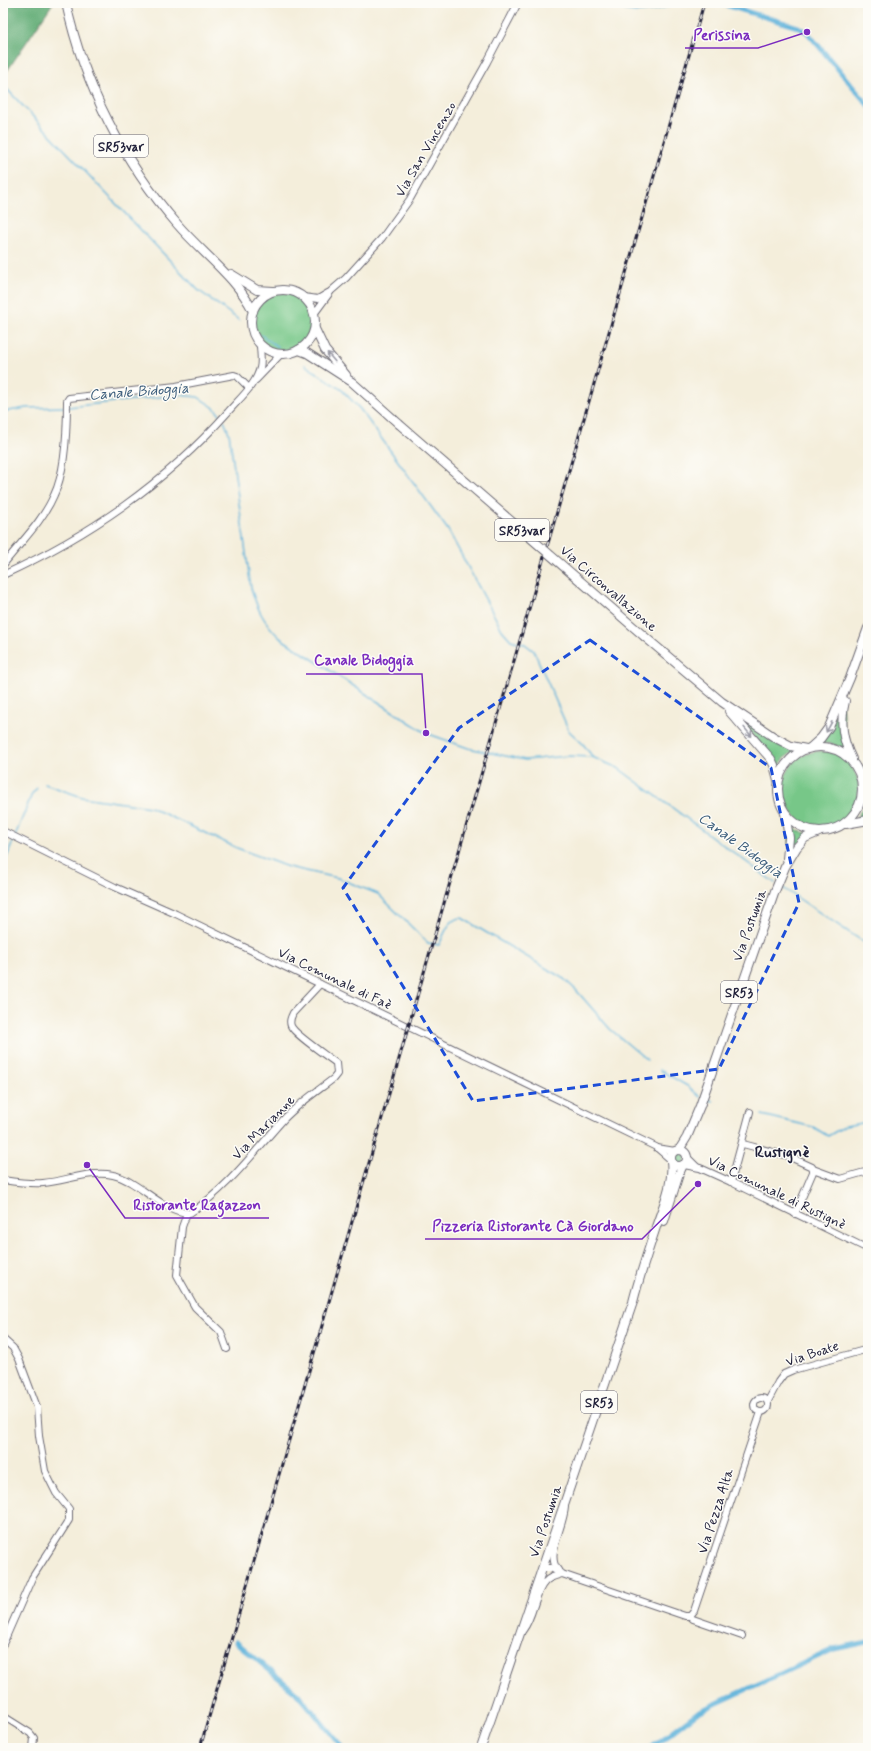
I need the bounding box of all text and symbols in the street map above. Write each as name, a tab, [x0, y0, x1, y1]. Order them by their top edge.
callout: Perissina	[685, 21, 758, 48]
text: Perissina	[693, 26, 751, 46]
street label: Via San Vincenzo	[391, 98, 461, 201]
road number: SR53var	[94, 135, 148, 157]
one-way arrow	[326, 352, 335, 363]
water label: Canale Bidoggia	[88, 379, 190, 406]
road number: SR53var	[495, 519, 549, 541]
street label: Via Circonvallazione	[556, 542, 661, 636]
callout: Canale Bidoggia	[306, 647, 422, 674]
text: Canale Bidoggia	[314, 651, 414, 673]
one-way arrow	[824, 721, 832, 733]
one-way arrow	[743, 727, 752, 737]
water label: Canale Bidoggia	[693, 808, 787, 884]
street label: Via Postumia	[729, 886, 772, 964]
street label: Via Comunale di Faè	[275, 944, 394, 1014]
road number: SR53	[721, 981, 757, 1003]
street label: Via Marianne	[228, 1091, 299, 1164]
district label: Rustignè	[755, 1142, 810, 1164]
street label: Via Comunale di Rustignè	[705, 1152, 848, 1234]
callout: Ristorante Ragazzon	[125, 1191, 269, 1218]
text: Ristorante Ragazzon	[133, 1196, 261, 1218]
callout: Pizzeria Ristorante Cà Giordano	[425, 1212, 642, 1239]
text: Pizzeria Ristorante Cà Giordano	[432, 1217, 634, 1237]
street label: Via Boate	[783, 1337, 841, 1371]
road number: SR53	[581, 1391, 617, 1413]
street label: Via Pezza Alta	[694, 1466, 738, 1556]
street label: Via Postumia	[525, 1482, 567, 1560]

